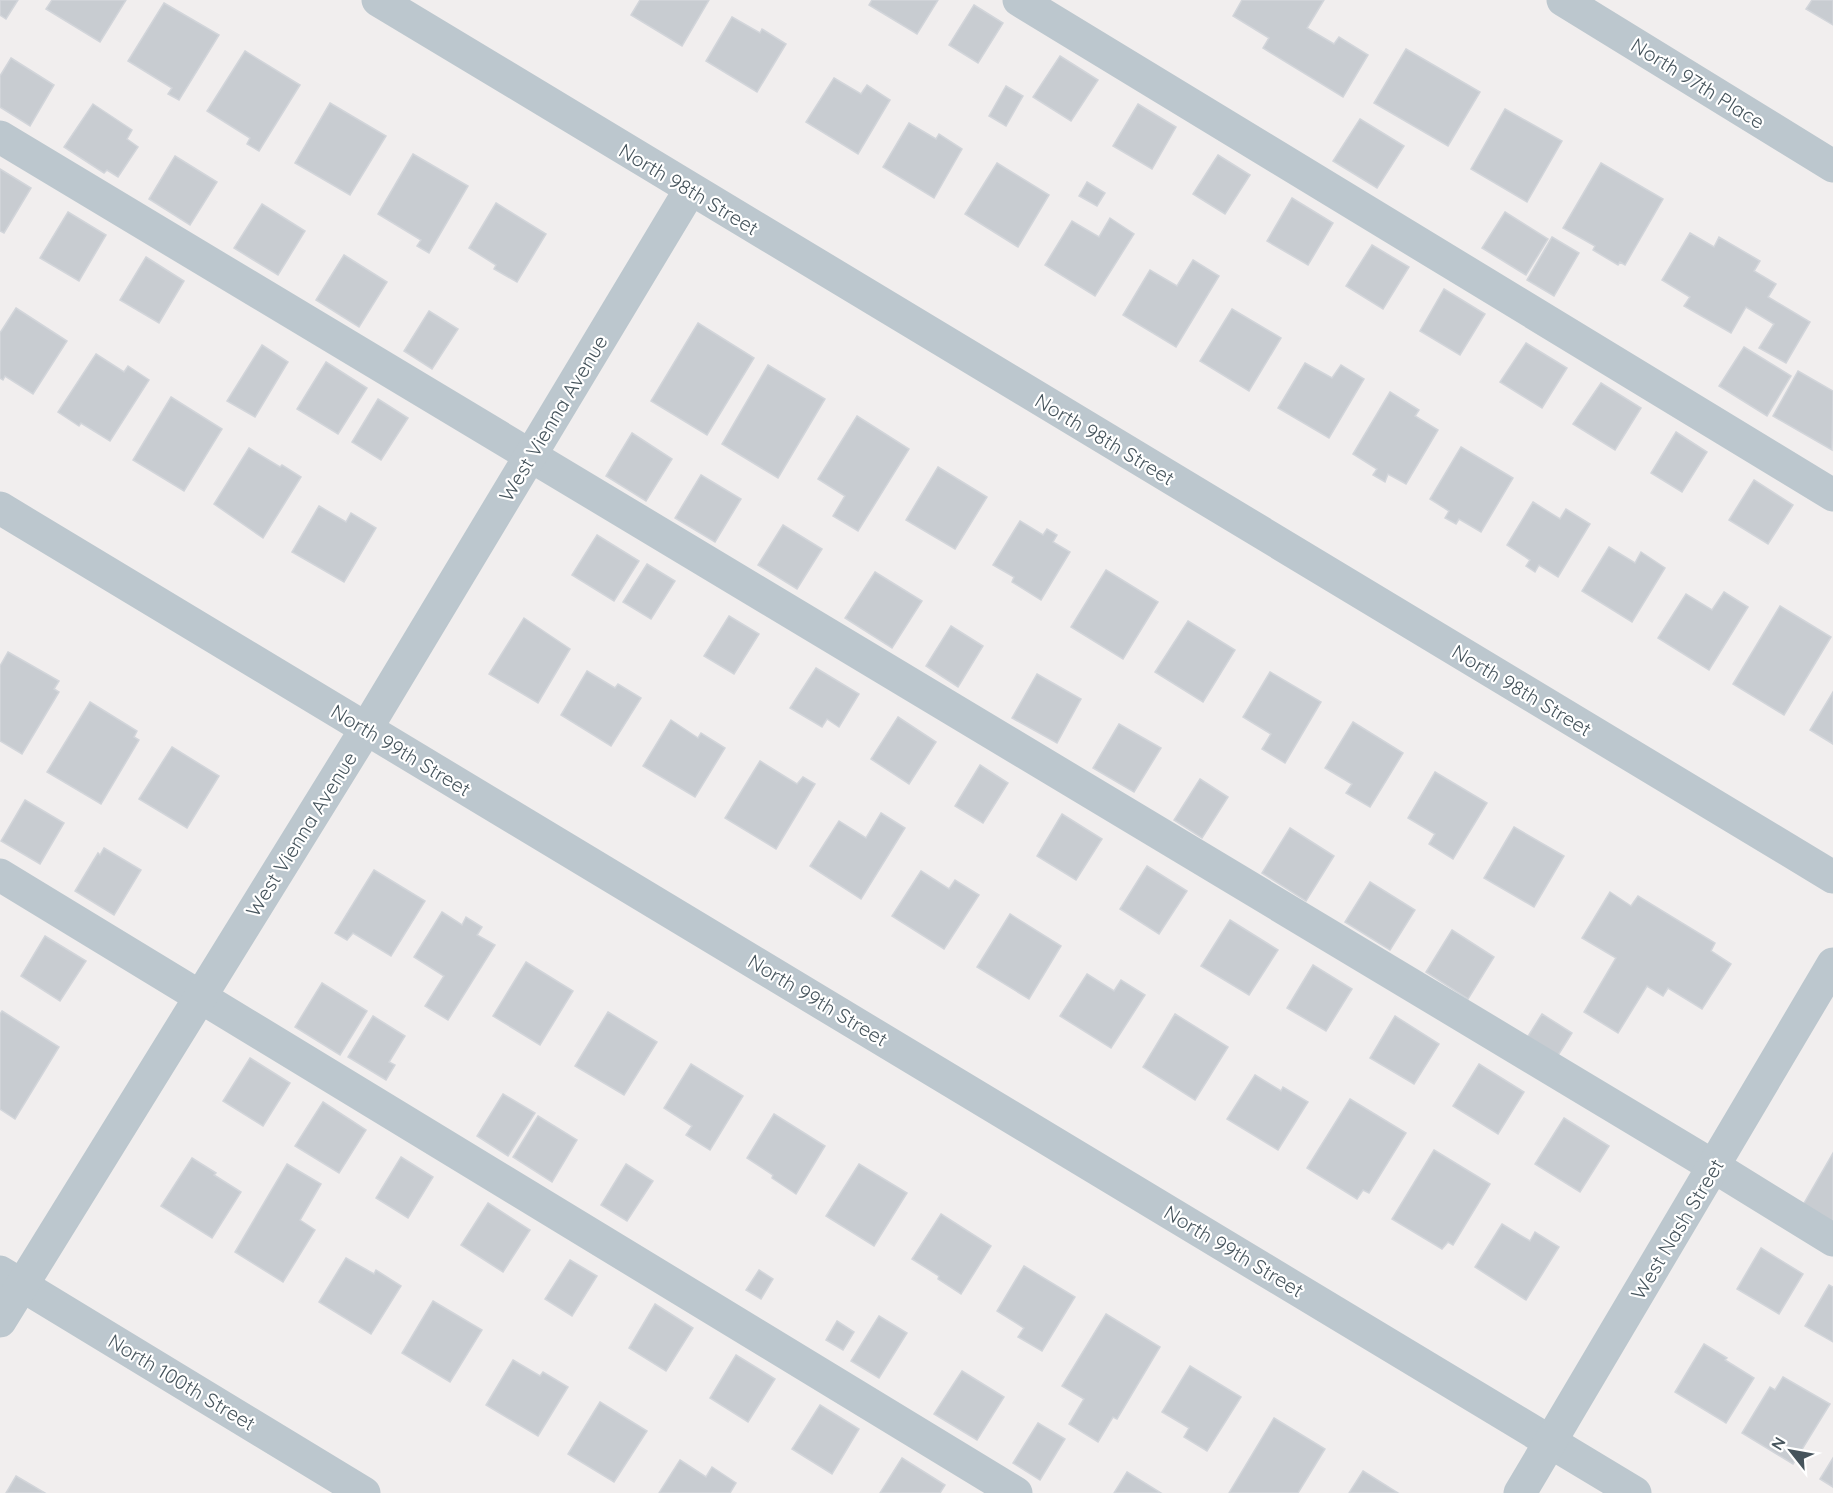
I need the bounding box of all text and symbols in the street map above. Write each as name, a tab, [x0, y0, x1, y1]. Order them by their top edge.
street label: North 97th Place	[1627, 32, 1769, 134]
street label: North 98th Street	[615, 138, 763, 241]
street label: West Vienna Avenue	[493, 330, 613, 506]
street label: North 98th Street	[1031, 388, 1179, 491]
street label: North 98th Street	[1448, 639, 1596, 742]
street label: North 99th Street	[327, 698, 476, 802]
street label: West Vienna Avenue	[240, 747, 362, 921]
street label: North 99th Street	[744, 948, 893, 1052]
street label: West Nash Street	[1625, 1154, 1729, 1304]
street label: North 99th Street	[1160, 1199, 1309, 1303]
street label: North 100th Street	[104, 1328, 260, 1436]
north arrow	[1761, 1421, 1821, 1481]
text: N	[1767, 1433, 1790, 1453]

